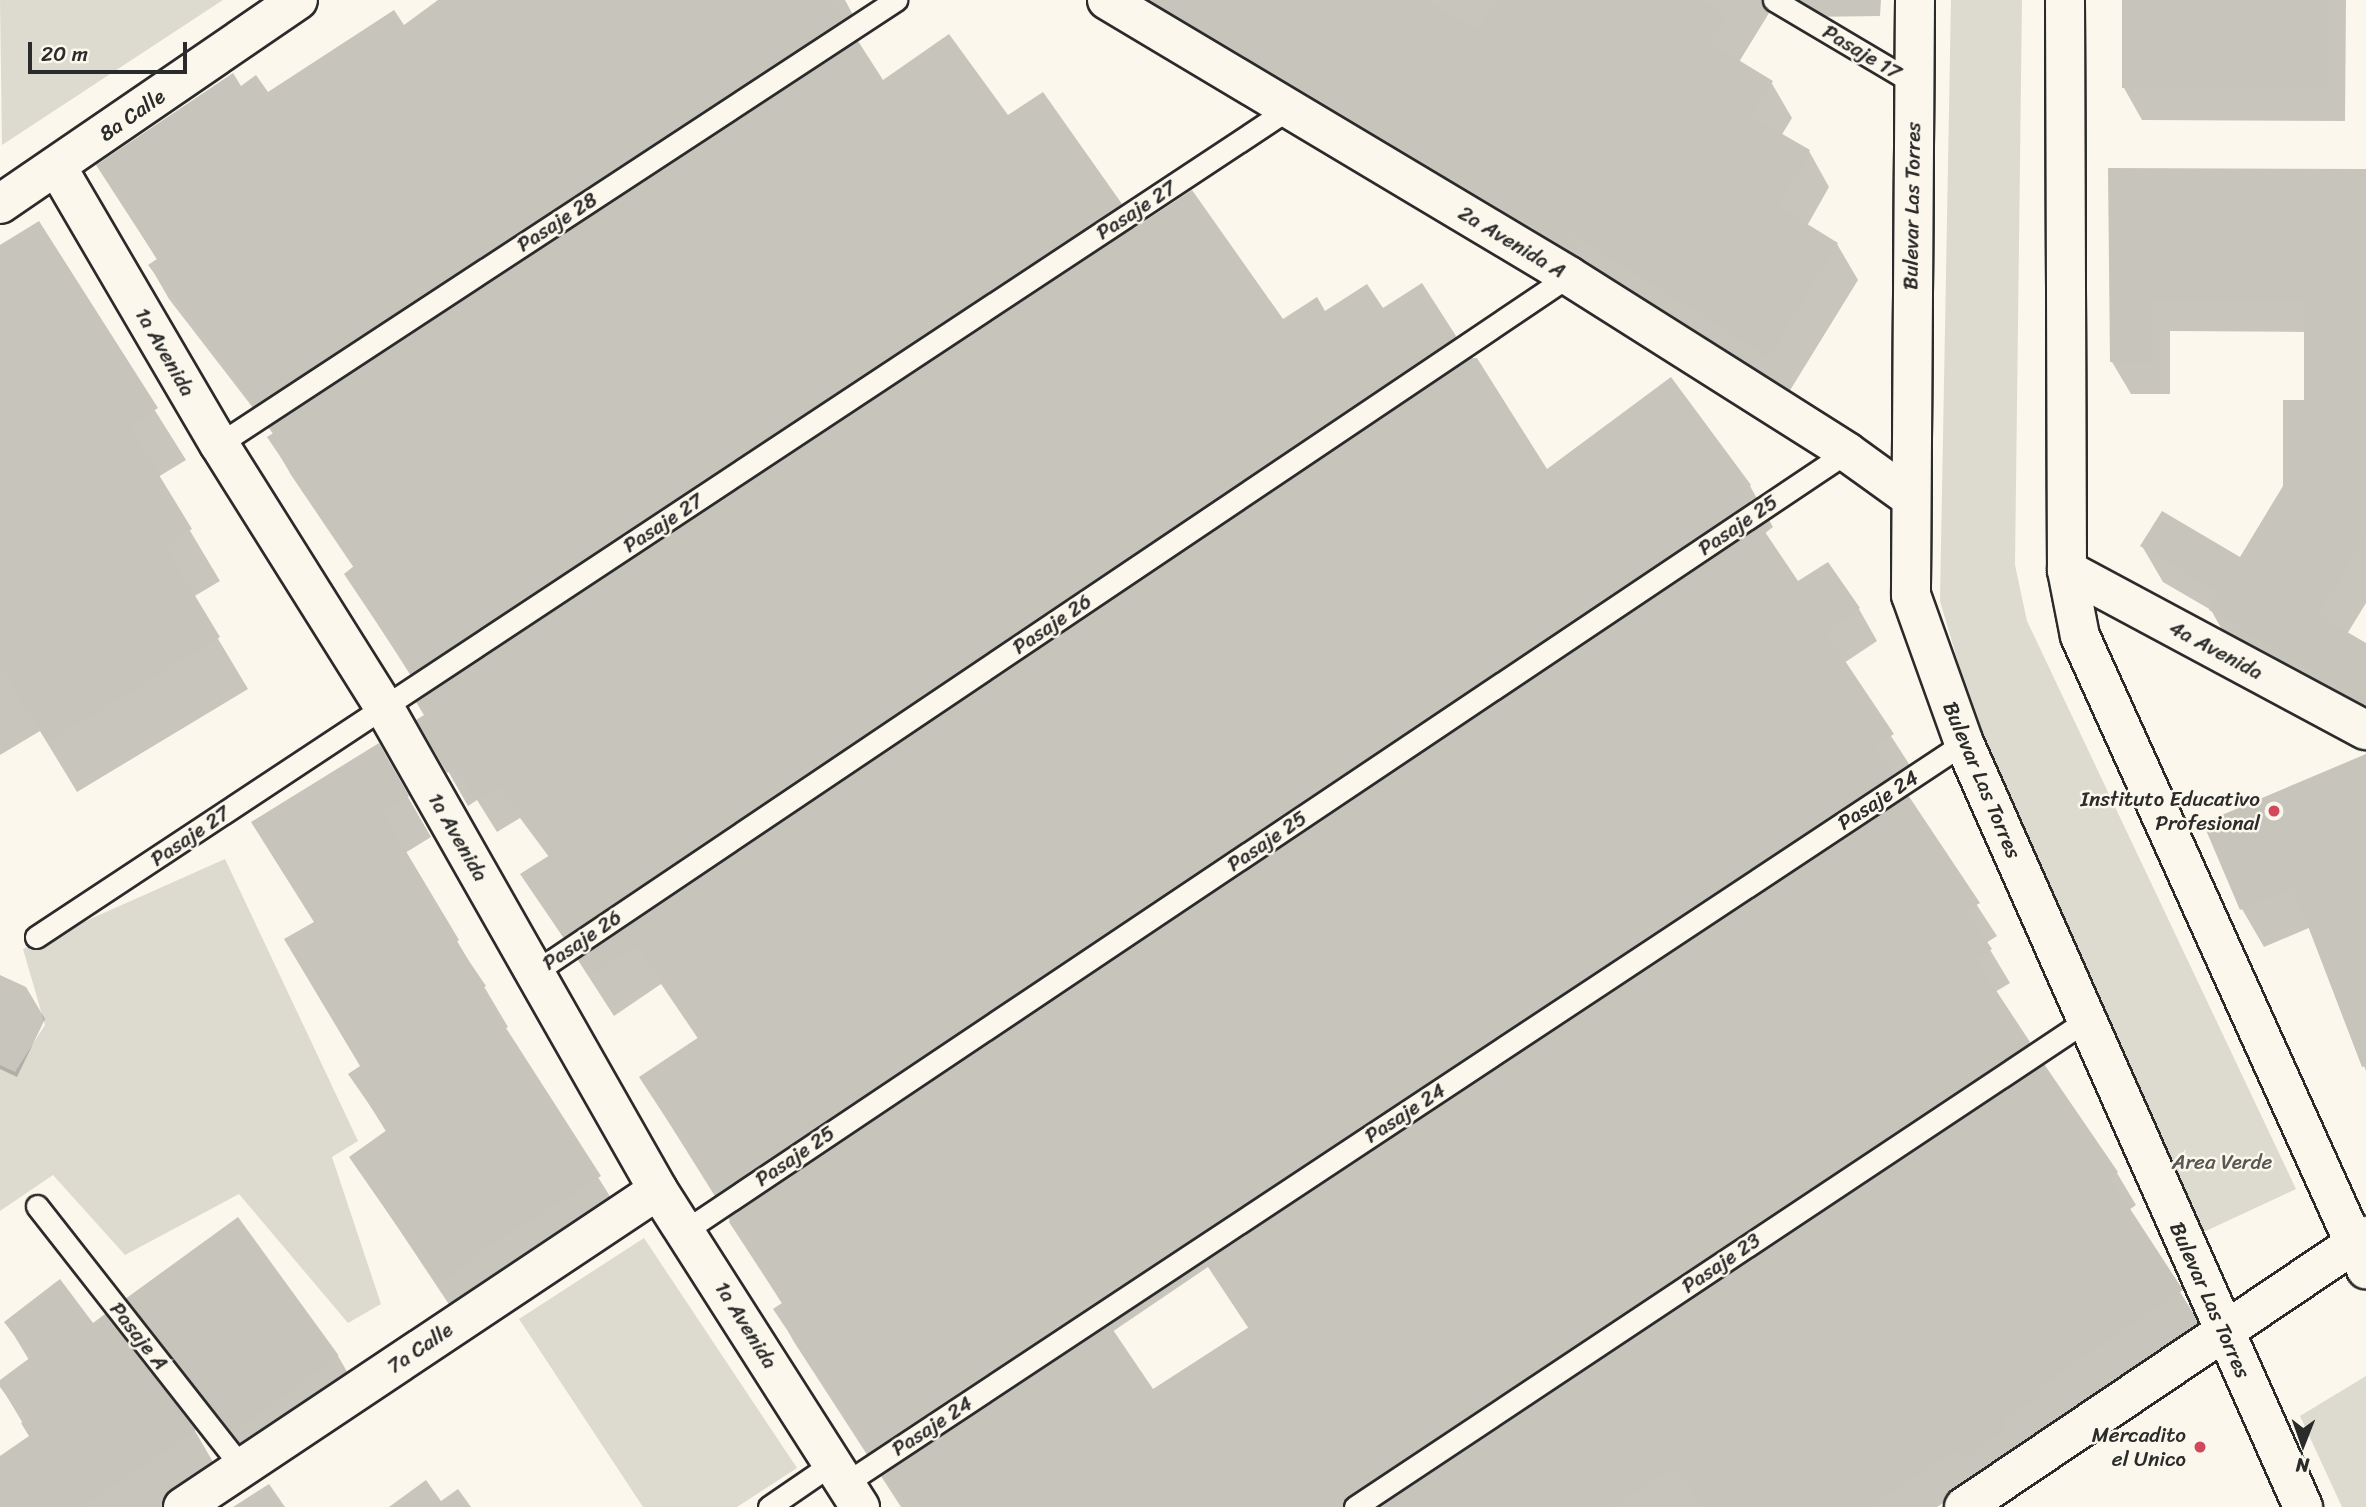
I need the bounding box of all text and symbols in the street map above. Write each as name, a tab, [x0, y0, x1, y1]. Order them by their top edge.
street label: Pasaje 17	[1818, 19, 1906, 85]
scale bar	[32, 28, 191, 72]
text: 20 m	[41, 35, 88, 73]
street label: 8a Calle	[94, 83, 170, 147]
street label: Bulevar Las Torres	[1898, 122, 1926, 290]
street label: Pasaje 27	[1091, 175, 1181, 245]
street label: Pasaje 28	[512, 187, 602, 257]
street label: 2a Avenida A	[1454, 200, 1570, 284]
street label: 1a Avenida	[130, 303, 200, 401]
street label: Pasaje 27	[618, 488, 708, 558]
street label: Pasaje 25	[1693, 489, 1783, 561]
street label: Pasaje 26	[1008, 588, 1096, 660]
street label: 4a Avenida	[2165, 615, 2267, 685]
street label: Bulevar Las Torres	[1938, 698, 2026, 862]
street label: Pasaje 24	[1833, 765, 1923, 835]
place label: Instituto Educativo Profesional	[2081, 786, 2260, 836]
street label: 1a Avenida	[423, 788, 493, 886]
street label: Pasaje 27	[146, 800, 234, 872]
marker: Instituto Educativo Profesional	[2266, 803, 2282, 819]
street label: Pasaje 25	[1222, 805, 1312, 877]
street label: Pasaje 26	[538, 904, 626, 976]
street label: Pasaje 24	[1360, 1078, 1450, 1148]
street label: Pasaje 25	[750, 1120, 840, 1192]
park label: Area Verde	[2171, 1149, 2273, 1175]
street label: Bulevar Las Torres	[2164, 1218, 2256, 1382]
street label: Pasaje 23	[1677, 1228, 1765, 1298]
street label: 1a Avenida	[709, 1277, 783, 1373]
street label: Pasaje A	[105, 1297, 173, 1375]
street label: 7a Calle	[382, 1317, 458, 1379]
street label: Pasaje 24	[887, 1391, 977, 1461]
north arrow	[2268, 1409, 2338, 1479]
place label: Mercadito el Unico	[2092, 1422, 2186, 1472]
marker: Mercadito el Unico	[2192, 1439, 2208, 1455]
text: N	[2296, 1449, 2310, 1482]

